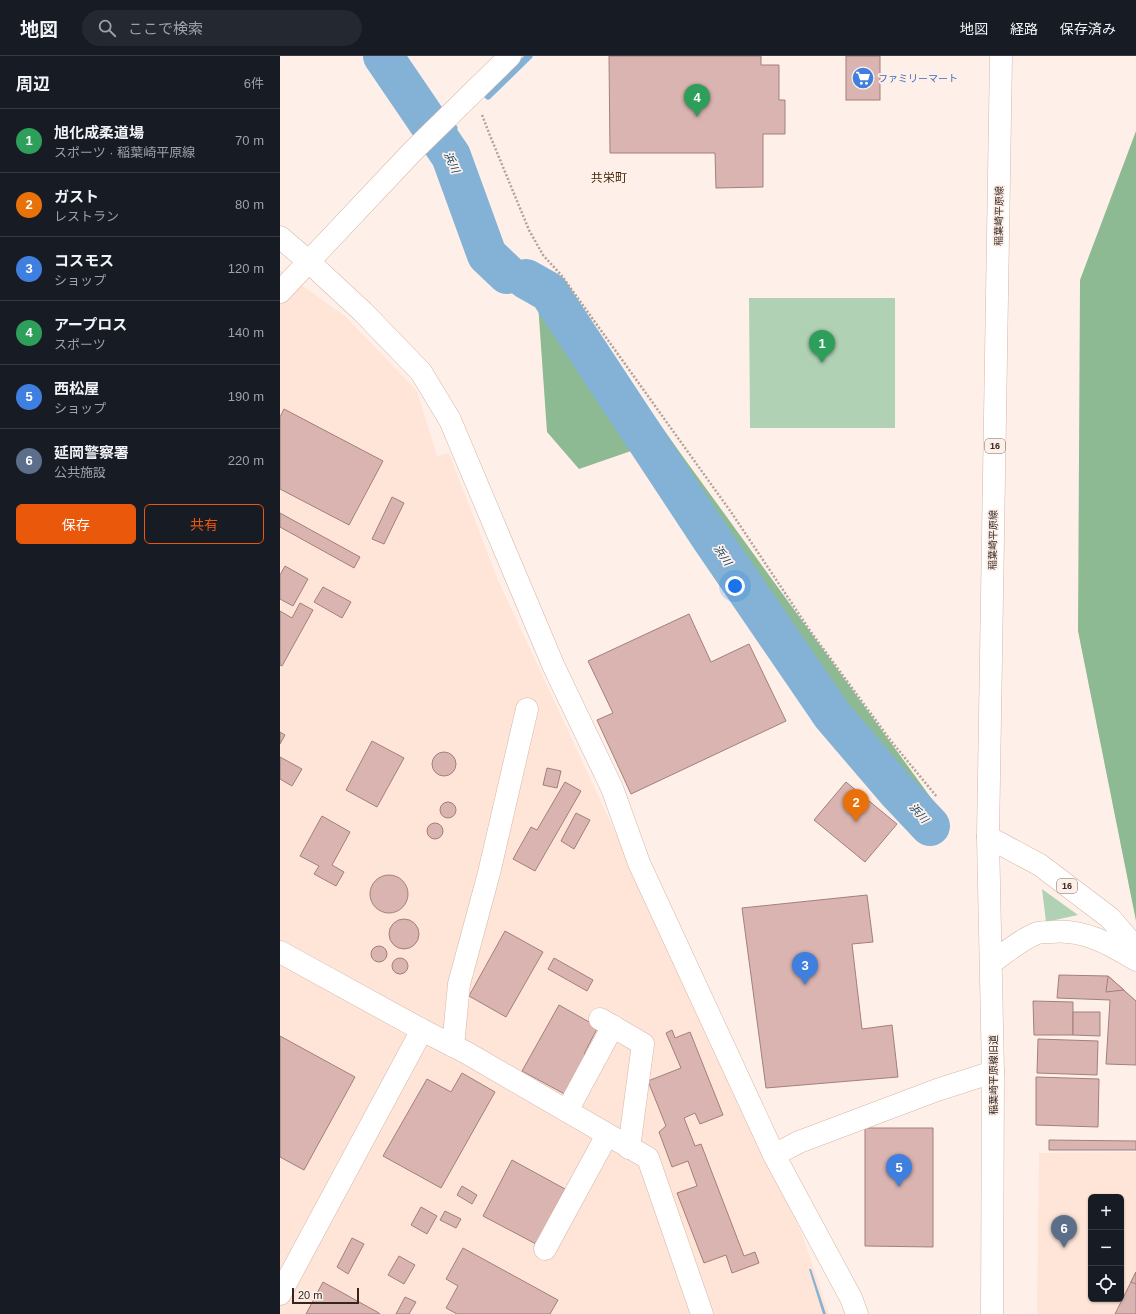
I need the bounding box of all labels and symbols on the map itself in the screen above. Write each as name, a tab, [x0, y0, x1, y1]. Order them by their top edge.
supermarket icon: ファミリーマート	[850, 65, 876, 91]
place label: ファミリーマート	[878, 73, 958, 84]
pin: 4	[684, 84, 710, 117]
water label: 浜川	[442, 149, 463, 175]
district label: 共栄町	[591, 171, 627, 185]
street label: 稲葉崎平原線	[993, 186, 1005, 246]
pin: 1	[809, 330, 835, 363]
road number: 16	[985, 439, 1005, 453]
street label: 稲葉崎平原線	[987, 510, 999, 570]
water label: 浜川	[712, 543, 735, 568]
your location	[725, 576, 745, 596]
pin: 2	[843, 789, 869, 822]
water label: 浜川	[907, 801, 931, 826]
road number: 16	[1057, 879, 1077, 893]
pin: 3	[792, 952, 818, 985]
street label: 稲葉崎平原線旧道	[988, 1035, 999, 1115]
pin: 5	[886, 1154, 912, 1187]
pin: 6	[1051, 1215, 1077, 1248]
scale bar	[292, 1286, 359, 1305]

